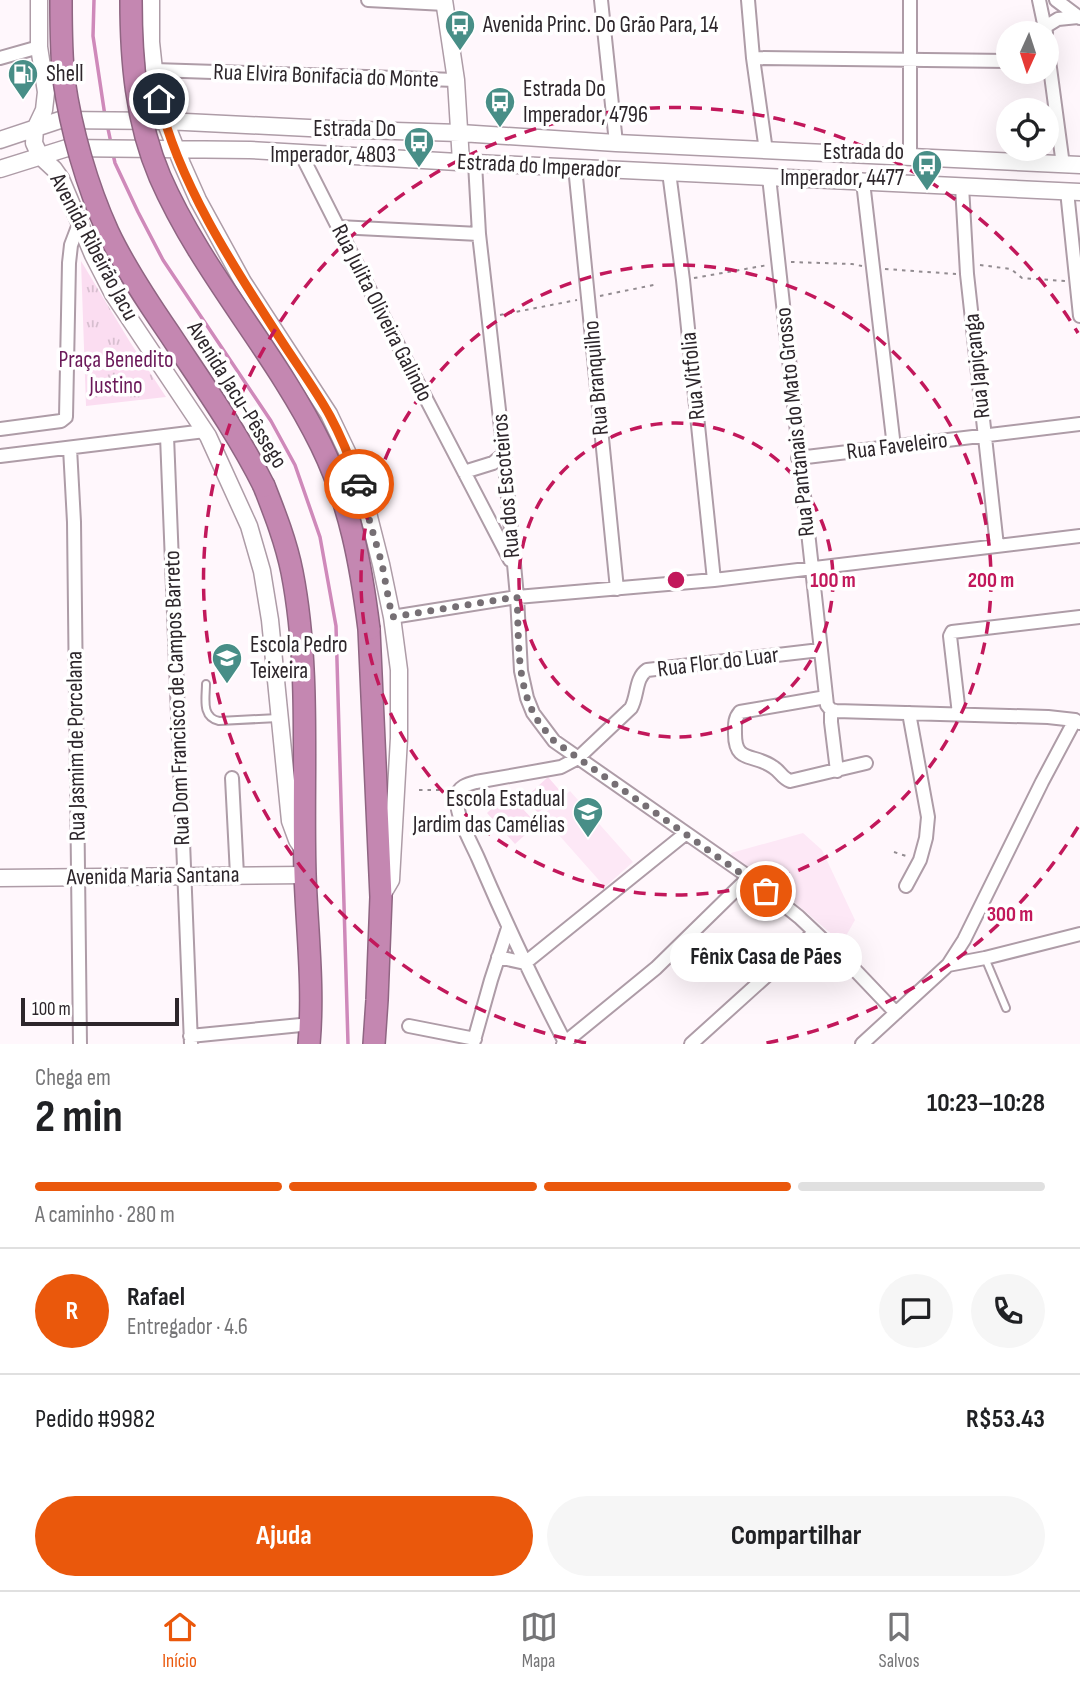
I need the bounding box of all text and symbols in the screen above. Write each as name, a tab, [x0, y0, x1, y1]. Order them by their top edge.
bus stop icon: Avenida Princ. Do Grão Para, 14	[443, 8, 477, 52]
place label: Avenida Princ. Do Grão Para, 14	[482, 11, 719, 39]
north arrow	[996, 21, 1059, 84]
map controls	[996, 21, 1059, 161]
fuel station icon: Shell	[6, 57, 40, 101]
street label: Rua Elvira Bonifacia do Monte	[213, 58, 439, 94]
place label: Shell	[46, 60, 84, 88]
pin	[129, 69, 189, 129]
place label: Estrada Do Imperador, 4796	[523, 75, 648, 129]
icon: home	[140, 80, 178, 118]
bus stop icon: Estrada Do Imperador, 4796	[483, 85, 517, 129]
button: locate	[996, 98, 1059, 161]
place label: Estrada Do Imperador, 4803	[270, 115, 396, 169]
bus stop icon: Estrada Do Imperador, 4803	[402, 125, 436, 169]
place label: Estrada do Imperador, 4477	[780, 138, 904, 192]
street label: Estrada do Imperador	[457, 148, 622, 184]
bus stop icon: Estrada do Imperador, 4477	[910, 148, 944, 192]
street label: Avenida Ribeirão Jacu	[43, 168, 144, 325]
street label: Rua Julita Oliveira Galindo	[325, 220, 439, 406]
street label: Rua Pantanais do Mato Grosso	[769, 306, 821, 538]
street label: Rua Japiçanga	[958, 312, 996, 420]
street label: Avenida Jacu-Pêssego	[180, 316, 293, 474]
street label: Rua Branquilho	[577, 319, 615, 437]
street label: Rua Vitfolia	[674, 331, 712, 421]
park label: Praça Benedito Justino	[58, 346, 174, 400]
street label: Rua dos Escoteiros	[486, 413, 526, 559]
street label: Rua Faveleiro	[845, 426, 949, 466]
courier	[324, 449, 394, 519]
icon: car	[340, 465, 378, 503]
street label: Rua Dom Francisco de Campos Barreto	[158, 550, 196, 846]
centre of rings	[664, 568, 688, 592]
text: 100 m	[810, 568, 856, 593]
text: 200 m	[968, 568, 1014, 593]
place label: Escola Pedro Teixeira	[250, 631, 348, 685]
school or university icon: Escola Pedro Teixeira	[210, 641, 244, 685]
street label: Rua Flor do Luar	[656, 641, 781, 683]
street label: Rua Jasmim de Porcelana	[60, 651, 92, 841]
place label: Escola Estadual Jardim das Camélias	[412, 785, 565, 839]
school or university icon: Escola Estadual Jardim das Camélias	[571, 795, 605, 839]
street label: Avenida Maria Santana	[65, 860, 240, 892]
pin	[736, 861, 796, 921]
icon: bag	[747, 872, 785, 910]
text: 300 m	[987, 902, 1033, 927]
callout: Fênix Casa de Pães	[670, 933, 862, 982]
text: Fênix Casa de Pães	[690, 943, 842, 971]
scale bar	[21, 995, 178, 1027]
text: 100 m	[32, 998, 71, 1021]
text: Chega em	[35, 1064, 111, 1092]
text: 10:23–10:28	[927, 1088, 1045, 1119]
text: 2 min	[35, 1090, 123, 1145]
text: A caminho · 280 m	[35, 1201, 175, 1229]
button: chat	[879, 1274, 953, 1348]
button: phone	[971, 1274, 1045, 1348]
text: Rafael	[127, 1282, 185, 1313]
text: R	[66, 1296, 78, 1327]
text: Entregador · 4.6	[127, 1313, 248, 1341]
text: Pedido #9982	[35, 1404, 155, 1435]
text: R$53.43	[966, 1404, 1045, 1435]
button: Ajuda	[35, 1496, 533, 1576]
button: Compartilhar	[547, 1496, 1045, 1576]
tab: Início	[161, 1608, 199, 1673]
tab: Mapa	[520, 1608, 558, 1673]
tab: Salvos	[879, 1608, 919, 1673]

